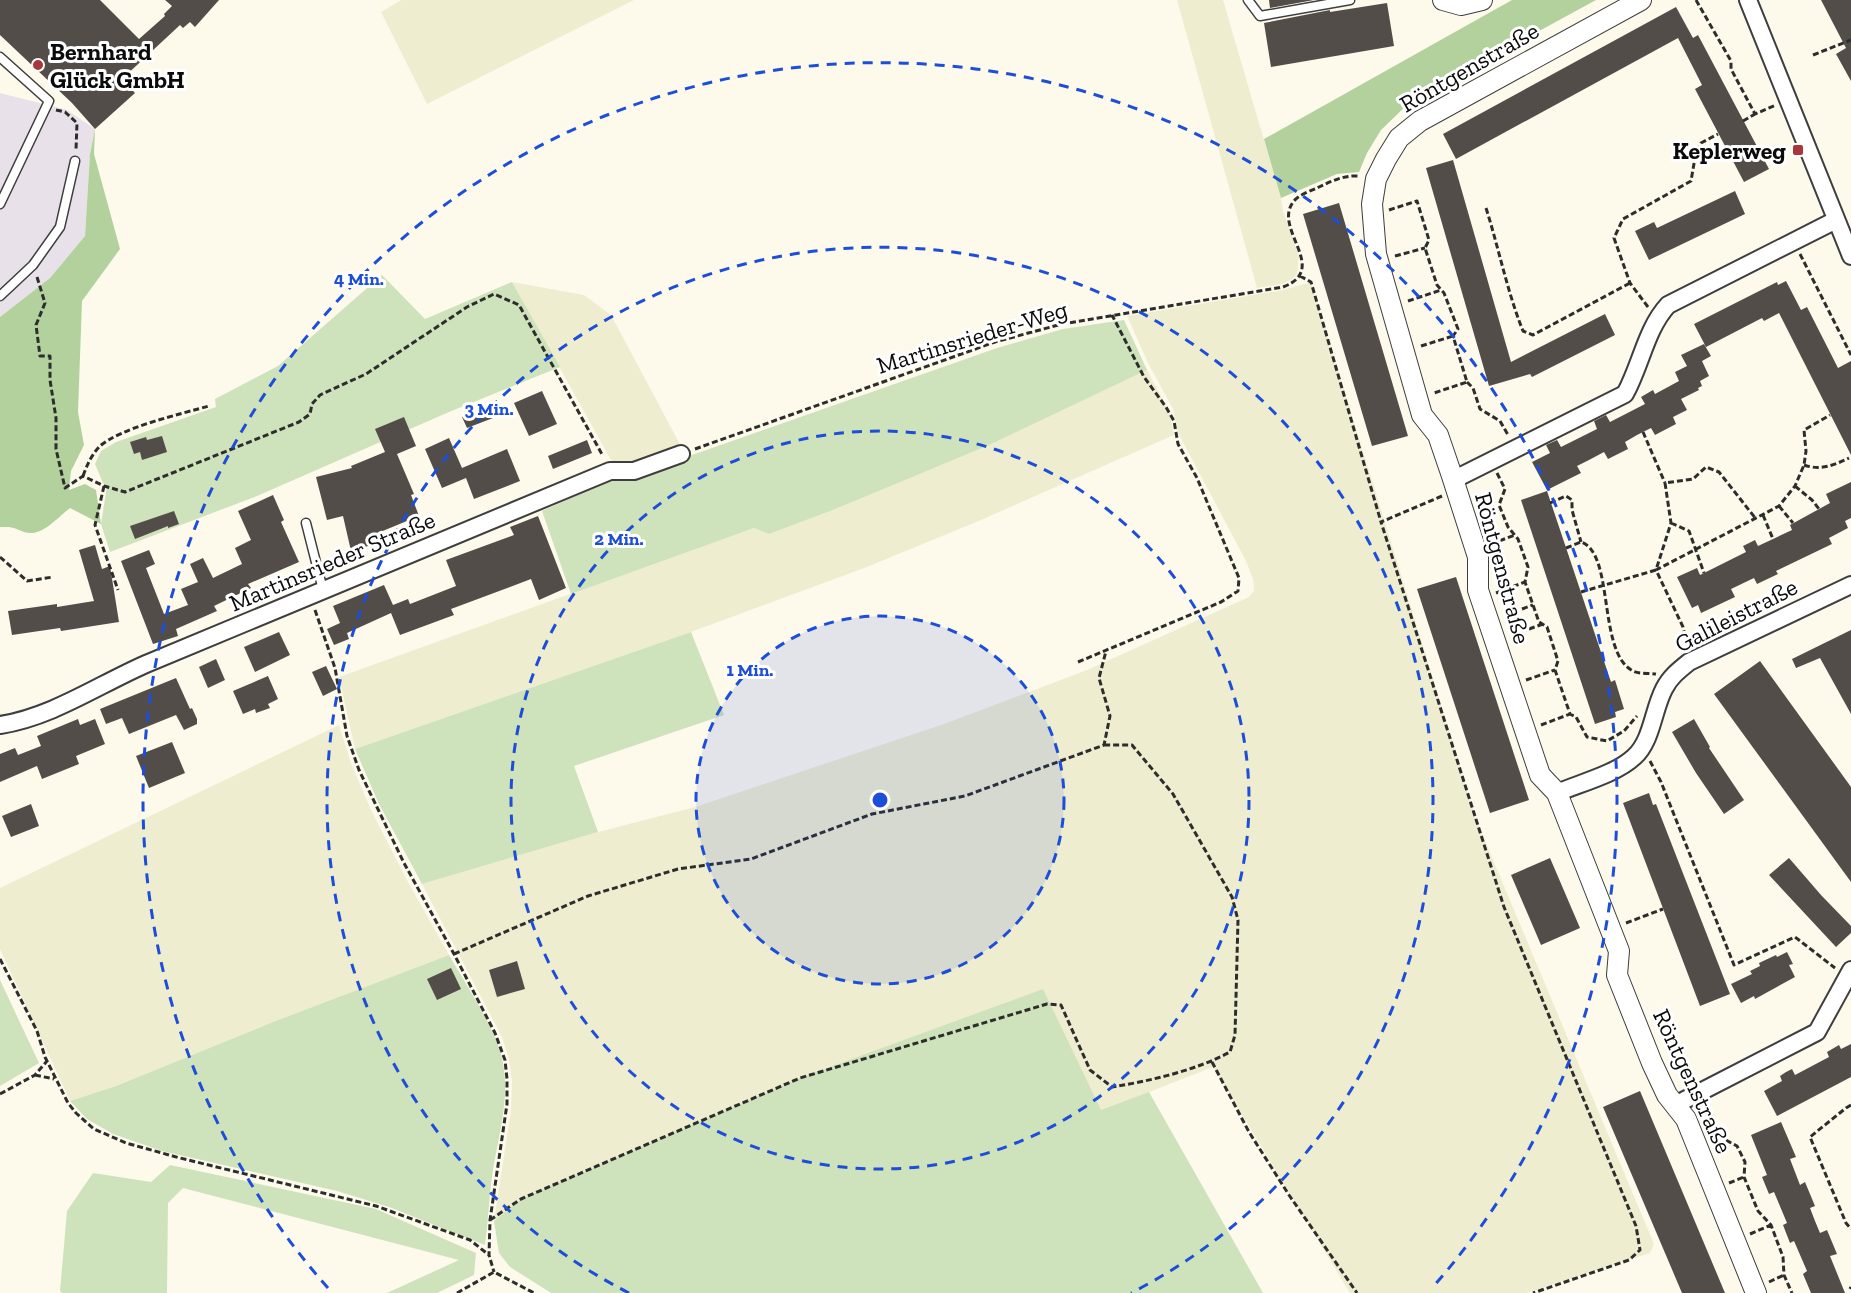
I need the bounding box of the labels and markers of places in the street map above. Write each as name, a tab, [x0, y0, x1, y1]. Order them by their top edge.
place label: Bernhard Glück GmbH	[50, 37, 185, 94]
marker: Bernhard Glück GmbH	[31, 58, 45, 72]
place label: Keplerweg	[1673, 136, 1786, 165]
marker: Keplerweg	[1791, 143, 1805, 157]
centre of rings	[870, 790, 890, 810]

